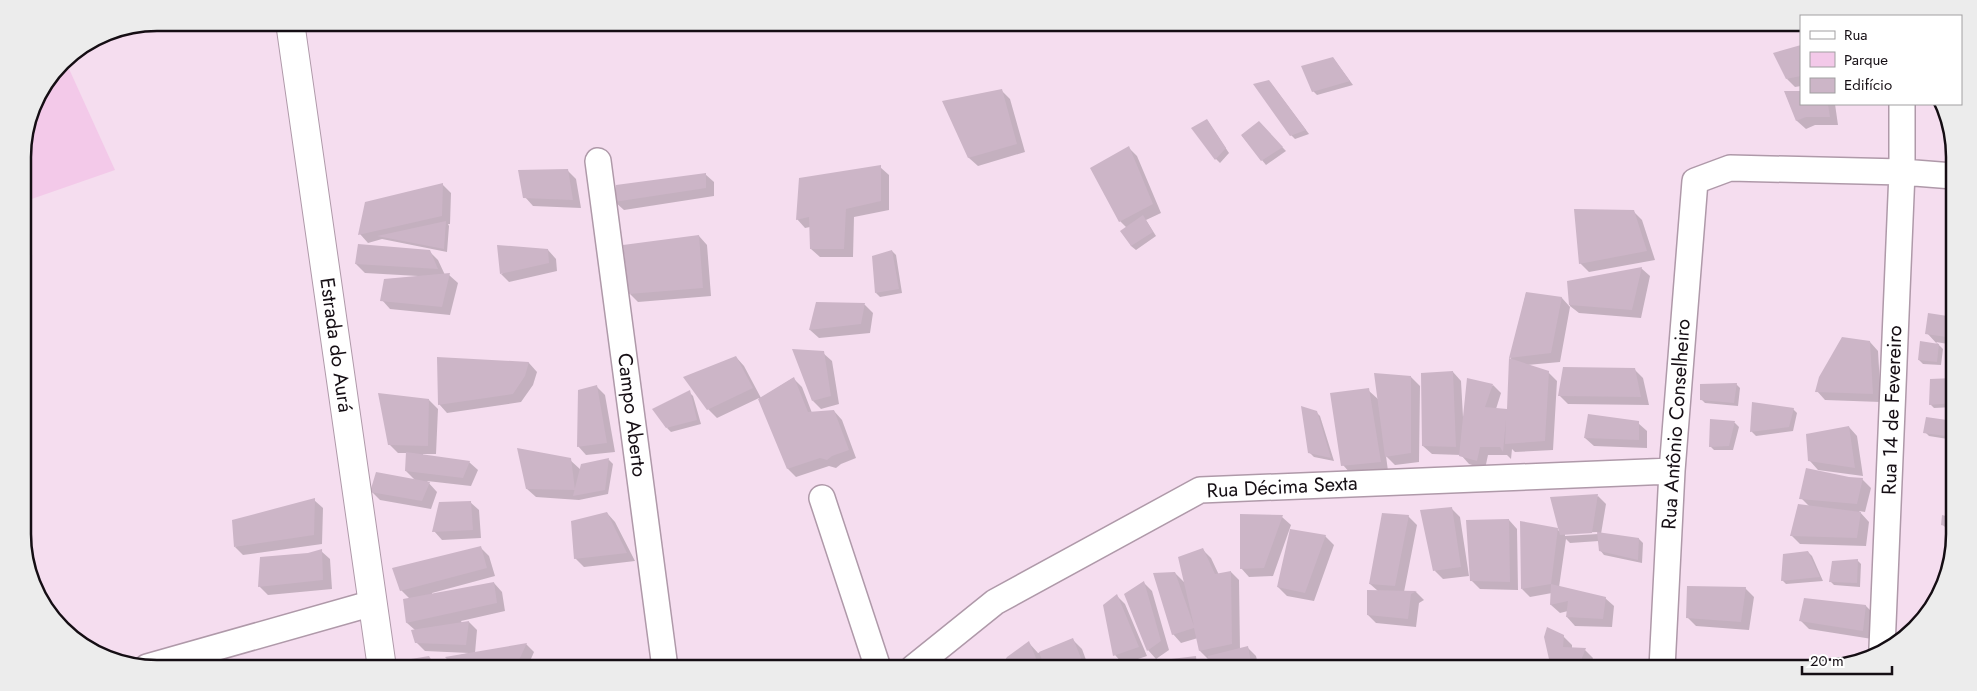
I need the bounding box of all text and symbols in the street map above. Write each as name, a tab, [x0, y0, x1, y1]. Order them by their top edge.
legend	[1800, 15, 1962, 105]
text: Rua	[1844, 24, 1868, 46]
text: Parque	[1844, 49, 1888, 71]
text: Edifício	[1844, 74, 1892, 96]
street label: Estrada do Aurá	[312, 276, 360, 414]
street label: Rua Antônio Conselheiro	[1654, 318, 1698, 530]
street label: Rua 14 de Fevereiro	[1875, 325, 1909, 495]
street label: Campo Aberto	[610, 351, 654, 479]
street label: Rua Décima Sexta	[1206, 469, 1358, 505]
scale bar	[1802, 644, 1892, 676]
text: 20 m	[1810, 650, 1844, 672]

